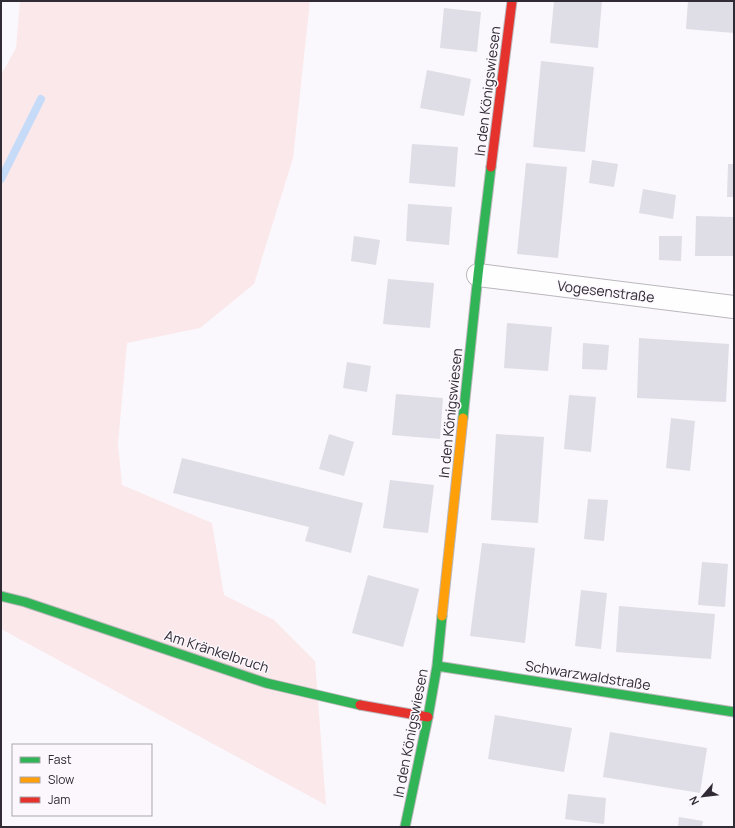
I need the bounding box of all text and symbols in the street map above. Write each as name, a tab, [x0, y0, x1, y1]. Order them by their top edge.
street label: In den Königswiesen	[470, 25, 504, 157]
street label: Vogesenstraße	[556, 276, 656, 306]
street label: In den Königswiesen	[434, 347, 466, 479]
street label: Am Kränkelbruch	[162, 625, 272, 677]
street label: Schwarzwaldstraße	[524, 656, 652, 694]
street label: In den Königswiesen	[388, 667, 432, 799]
legend	[12, 744, 152, 816]
text: Fast	[48, 751, 72, 768]
text: Slow	[48, 771, 74, 788]
north arrow	[683, 776, 723, 816]
text: Jam	[48, 791, 70, 808]
text: N	[685, 794, 702, 808]

